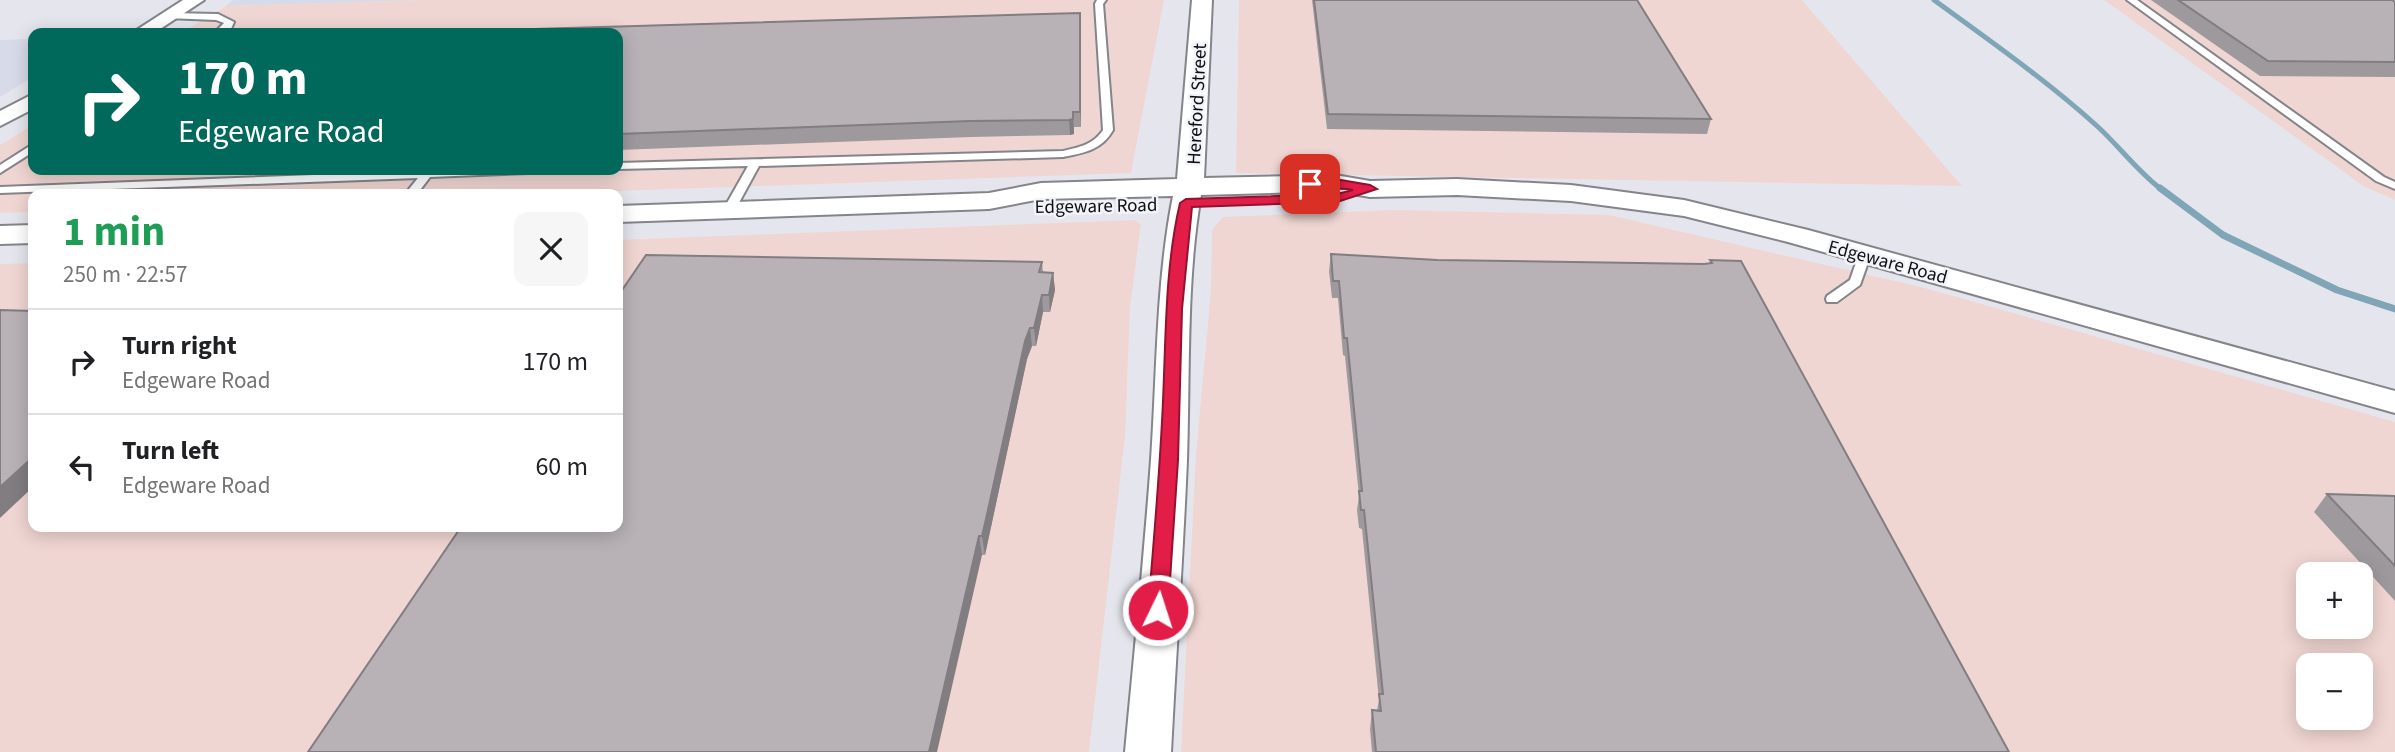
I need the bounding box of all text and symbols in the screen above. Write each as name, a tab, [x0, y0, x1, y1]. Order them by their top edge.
street label: Hereford Street	[1181, 42, 1214, 166]
text: 170 m	[178, 44, 307, 114]
icon: right	[63, 56, 154, 147]
text: Edgeware Road	[178, 109, 385, 155]
pin	[1280, 154, 1340, 214]
icon: arrive	[1291, 165, 1329, 203]
street label: Edgeware Road	[1034, 192, 1158, 221]
text: 1 min	[63, 202, 165, 262]
button: close	[514, 212, 588, 286]
street label: Edgeware Road	[1825, 234, 1950, 291]
text: 250 m · 22:57	[63, 258, 187, 291]
text: Turn right	[122, 327, 237, 364]
icon: right	[63, 343, 101, 381]
text: 170 m	[522, 343, 588, 380]
text: Edgeware Road	[122, 364, 270, 397]
text: Turn left	[122, 432, 219, 469]
icon: left	[63, 448, 101, 486]
text: 60 m	[535, 448, 588, 485]
text: Edgeware Road	[122, 469, 270, 502]
map controls	[2296, 562, 2373, 730]
button: +	[2296, 562, 2373, 639]
position arrow	[1121, 573, 1195, 647]
button: −	[2296, 653, 2373, 730]

